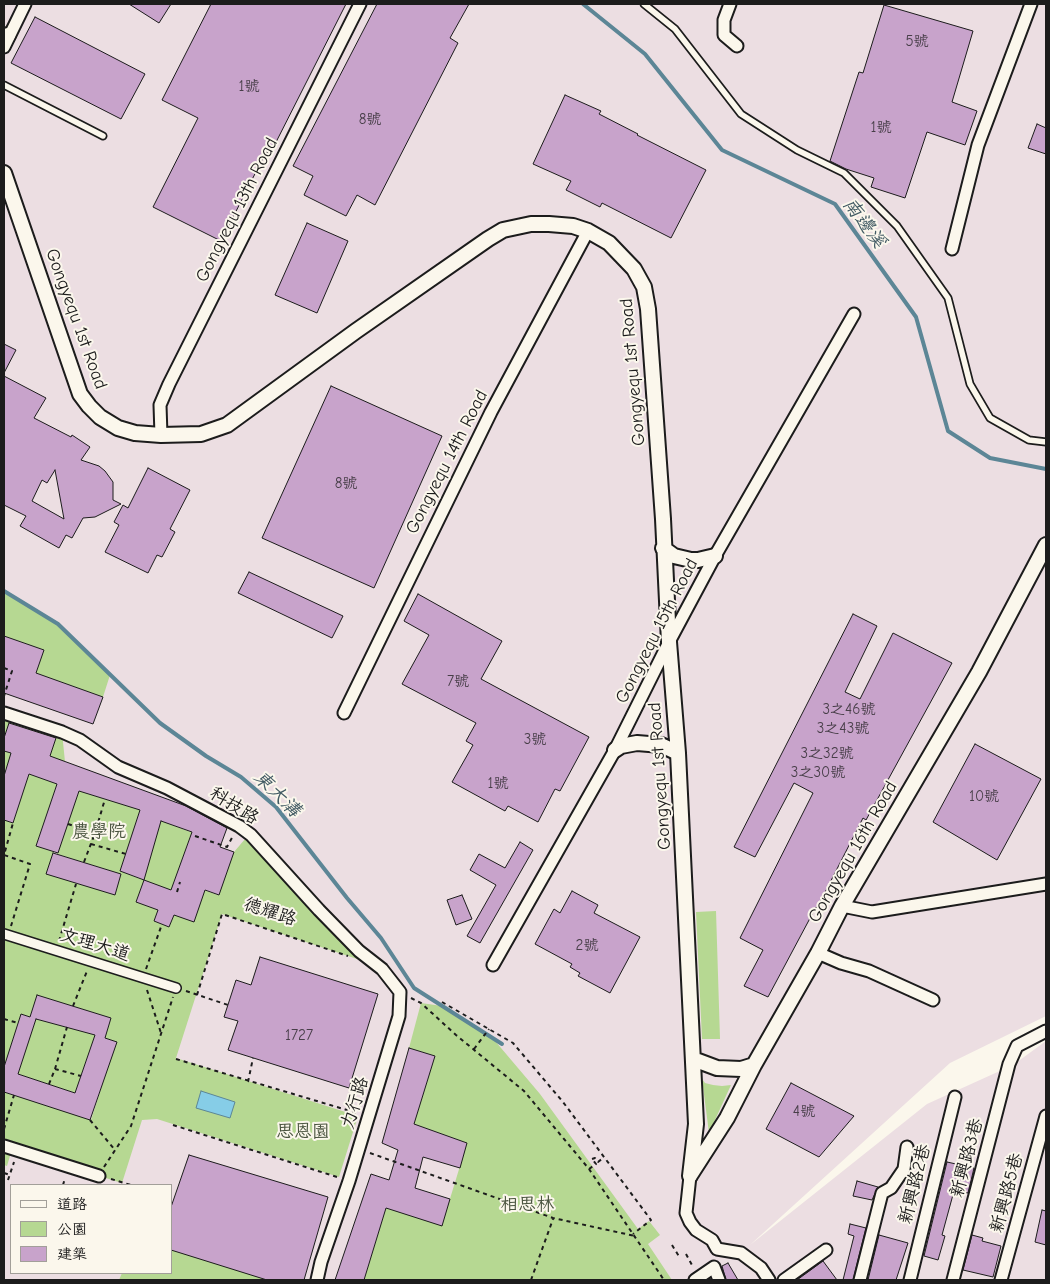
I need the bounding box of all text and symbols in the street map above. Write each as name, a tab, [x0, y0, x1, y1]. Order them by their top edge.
house number: 5號	[905, 33, 929, 51]
house number: 1號	[239, 78, 259, 96]
house number: 8號	[359, 111, 381, 129]
house number: 1號	[871, 119, 891, 137]
street label: Gongyequ 13th Road	[191, 134, 283, 286]
water label: 南邊溪	[838, 193, 890, 253]
street label: Gongyequ 1st Road	[41, 246, 111, 392]
street label: Gongyequ 1st Road	[616, 297, 650, 447]
street label: Gongyequ 14th Road	[401, 386, 493, 538]
house number: 8號	[335, 475, 357, 493]
street label: Gongyequ 15th Road	[611, 555, 703, 707]
house number: 7號	[447, 673, 469, 691]
house number: 3之46號	[823, 701, 875, 719]
street label: Gongyequ 1st Road	[644, 702, 676, 850]
house number: 3之43號	[817, 720, 869, 738]
house number: 3號	[524, 731, 546, 749]
house number: 3之32號	[800, 745, 854, 763]
house number: 3之30號	[791, 764, 845, 782]
water label: 東大溝	[249, 766, 305, 822]
house number: 1號	[488, 775, 508, 793]
street label: Gongyequ 16th Road	[804, 777, 902, 927]
street label: 科技路	[205, 783, 263, 829]
house number: 10號	[969, 788, 999, 806]
park label: 農學院	[72, 821, 126, 843]
street label: 德耀路	[241, 893, 299, 931]
street label: 文理大道	[57, 924, 133, 966]
house number: 2號	[576, 937, 598, 955]
house number: 1727	[285, 1027, 313, 1045]
street label: 力行路	[337, 1074, 373, 1132]
house number: 4號	[793, 1103, 815, 1121]
street label: 新興路3巷	[946, 1116, 988, 1200]
park label: 思恩園	[276, 1121, 330, 1143]
street label: 新興路2巷	[895, 1142, 935, 1226]
street label: 新興路5巷	[986, 1151, 1028, 1235]
legend	[10, 1184, 172, 1274]
park label: 相思林	[500, 1194, 554, 1216]
text: 道路	[57, 1195, 87, 1213]
text: 公園	[57, 1220, 87, 1238]
text: 建築	[57, 1245, 87, 1263]

